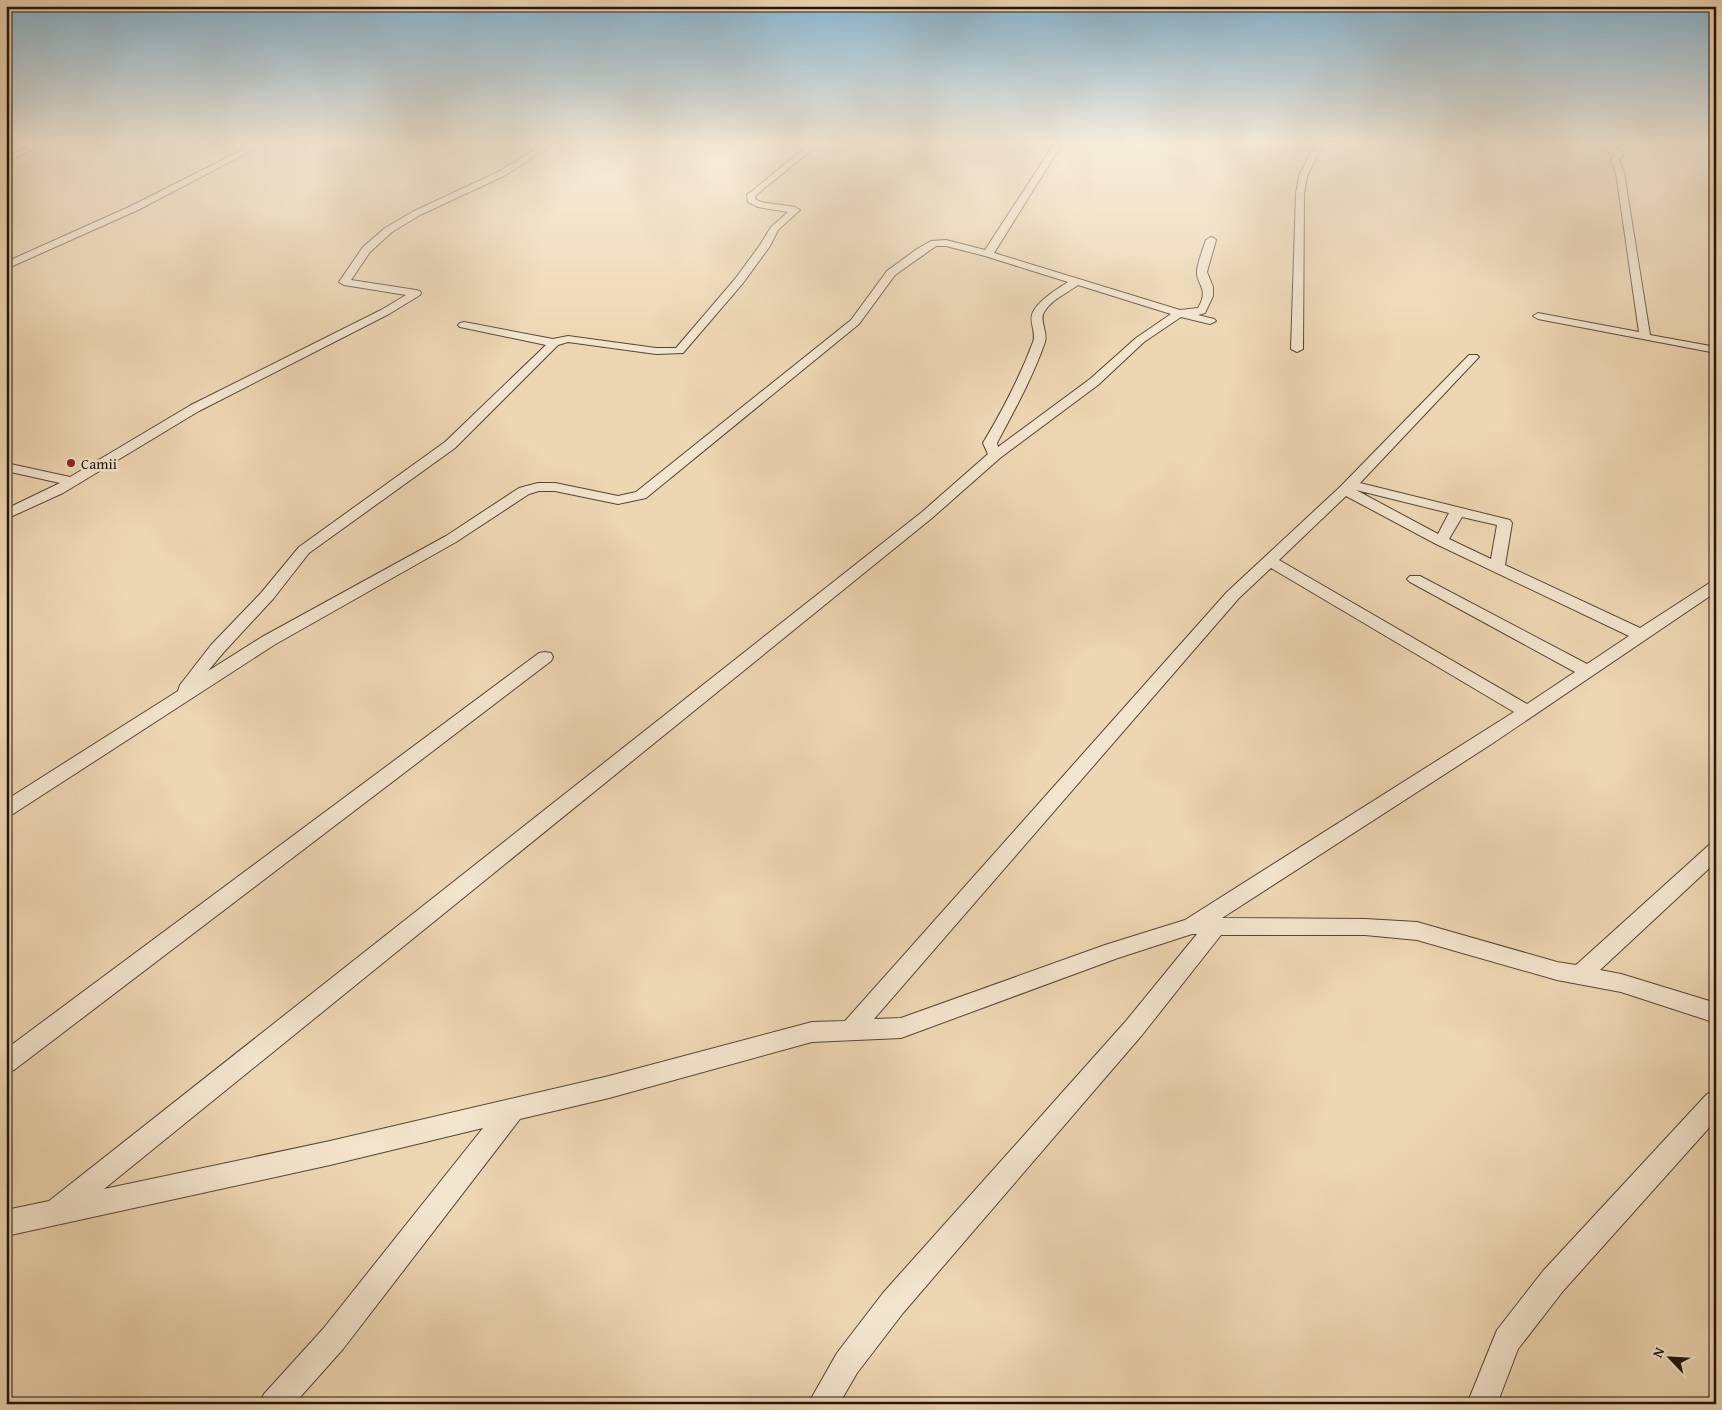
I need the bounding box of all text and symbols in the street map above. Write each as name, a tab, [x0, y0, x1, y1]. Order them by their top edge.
place label: Camii	[81, 453, 117, 474]
marker: Camii	[65, 457, 77, 469]
north arrow	[1644, 1332, 1694, 1382]
text: N	[1647, 1343, 1670, 1361]

